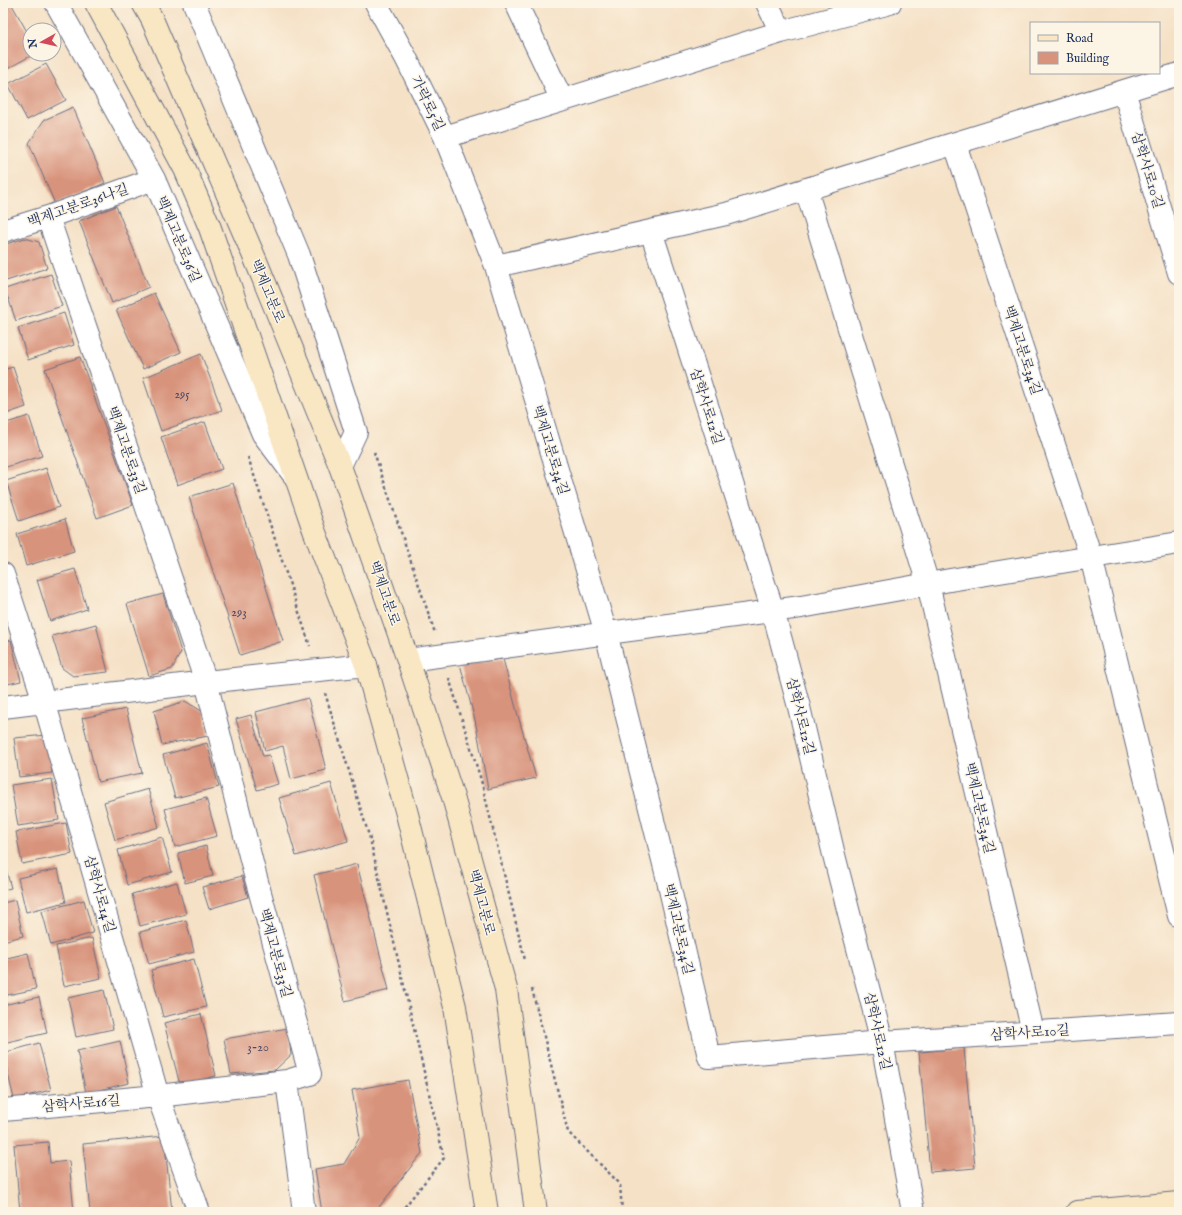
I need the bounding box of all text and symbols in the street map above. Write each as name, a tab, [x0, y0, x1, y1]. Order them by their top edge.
north arrow	[22, 22, 62, 62]
legend	[1030, 22, 1160, 74]
text: Road	[1066, 31, 1094, 46]
text: N	[25, 37, 41, 50]
text: Building	[1066, 51, 1110, 66]
street label: 가락로5길	[406, 73, 448, 134]
street label: 삼학사로10길	[1127, 130, 1167, 211]
street label: 백제고분로36나길	[25, 180, 131, 232]
street label: 백제고분로36길	[152, 193, 204, 285]
street label: 백제고분로	[246, 257, 289, 326]
street label: 백제고분로34길	[999, 303, 1045, 397]
street label: 삼학사로12길	[685, 366, 727, 447]
house number: 295	[174, 387, 190, 402]
street label: 백제고분로34길	[528, 403, 572, 498]
street label: 백제고분로33길	[103, 404, 149, 497]
street label: 백제고분로	[365, 558, 404, 629]
house number: 293	[231, 605, 247, 620]
street label: 삼학사로12길	[782, 676, 818, 757]
street label: 백제고분로34길	[960, 761, 998, 856]
street label: 삼학사로14길	[79, 853, 119, 935]
street label: 백제고분로	[464, 867, 499, 938]
street label: 백제고분로34길	[659, 882, 697, 977]
street label: 백제고분로33길	[254, 907, 296, 1000]
street label: 삼학사로12길	[859, 991, 895, 1072]
street label: 삼학사로10길	[990, 1021, 1070, 1045]
house number: 3-20	[247, 1040, 269, 1055]
street label: 삼학사로16길	[41, 1092, 121, 1116]

